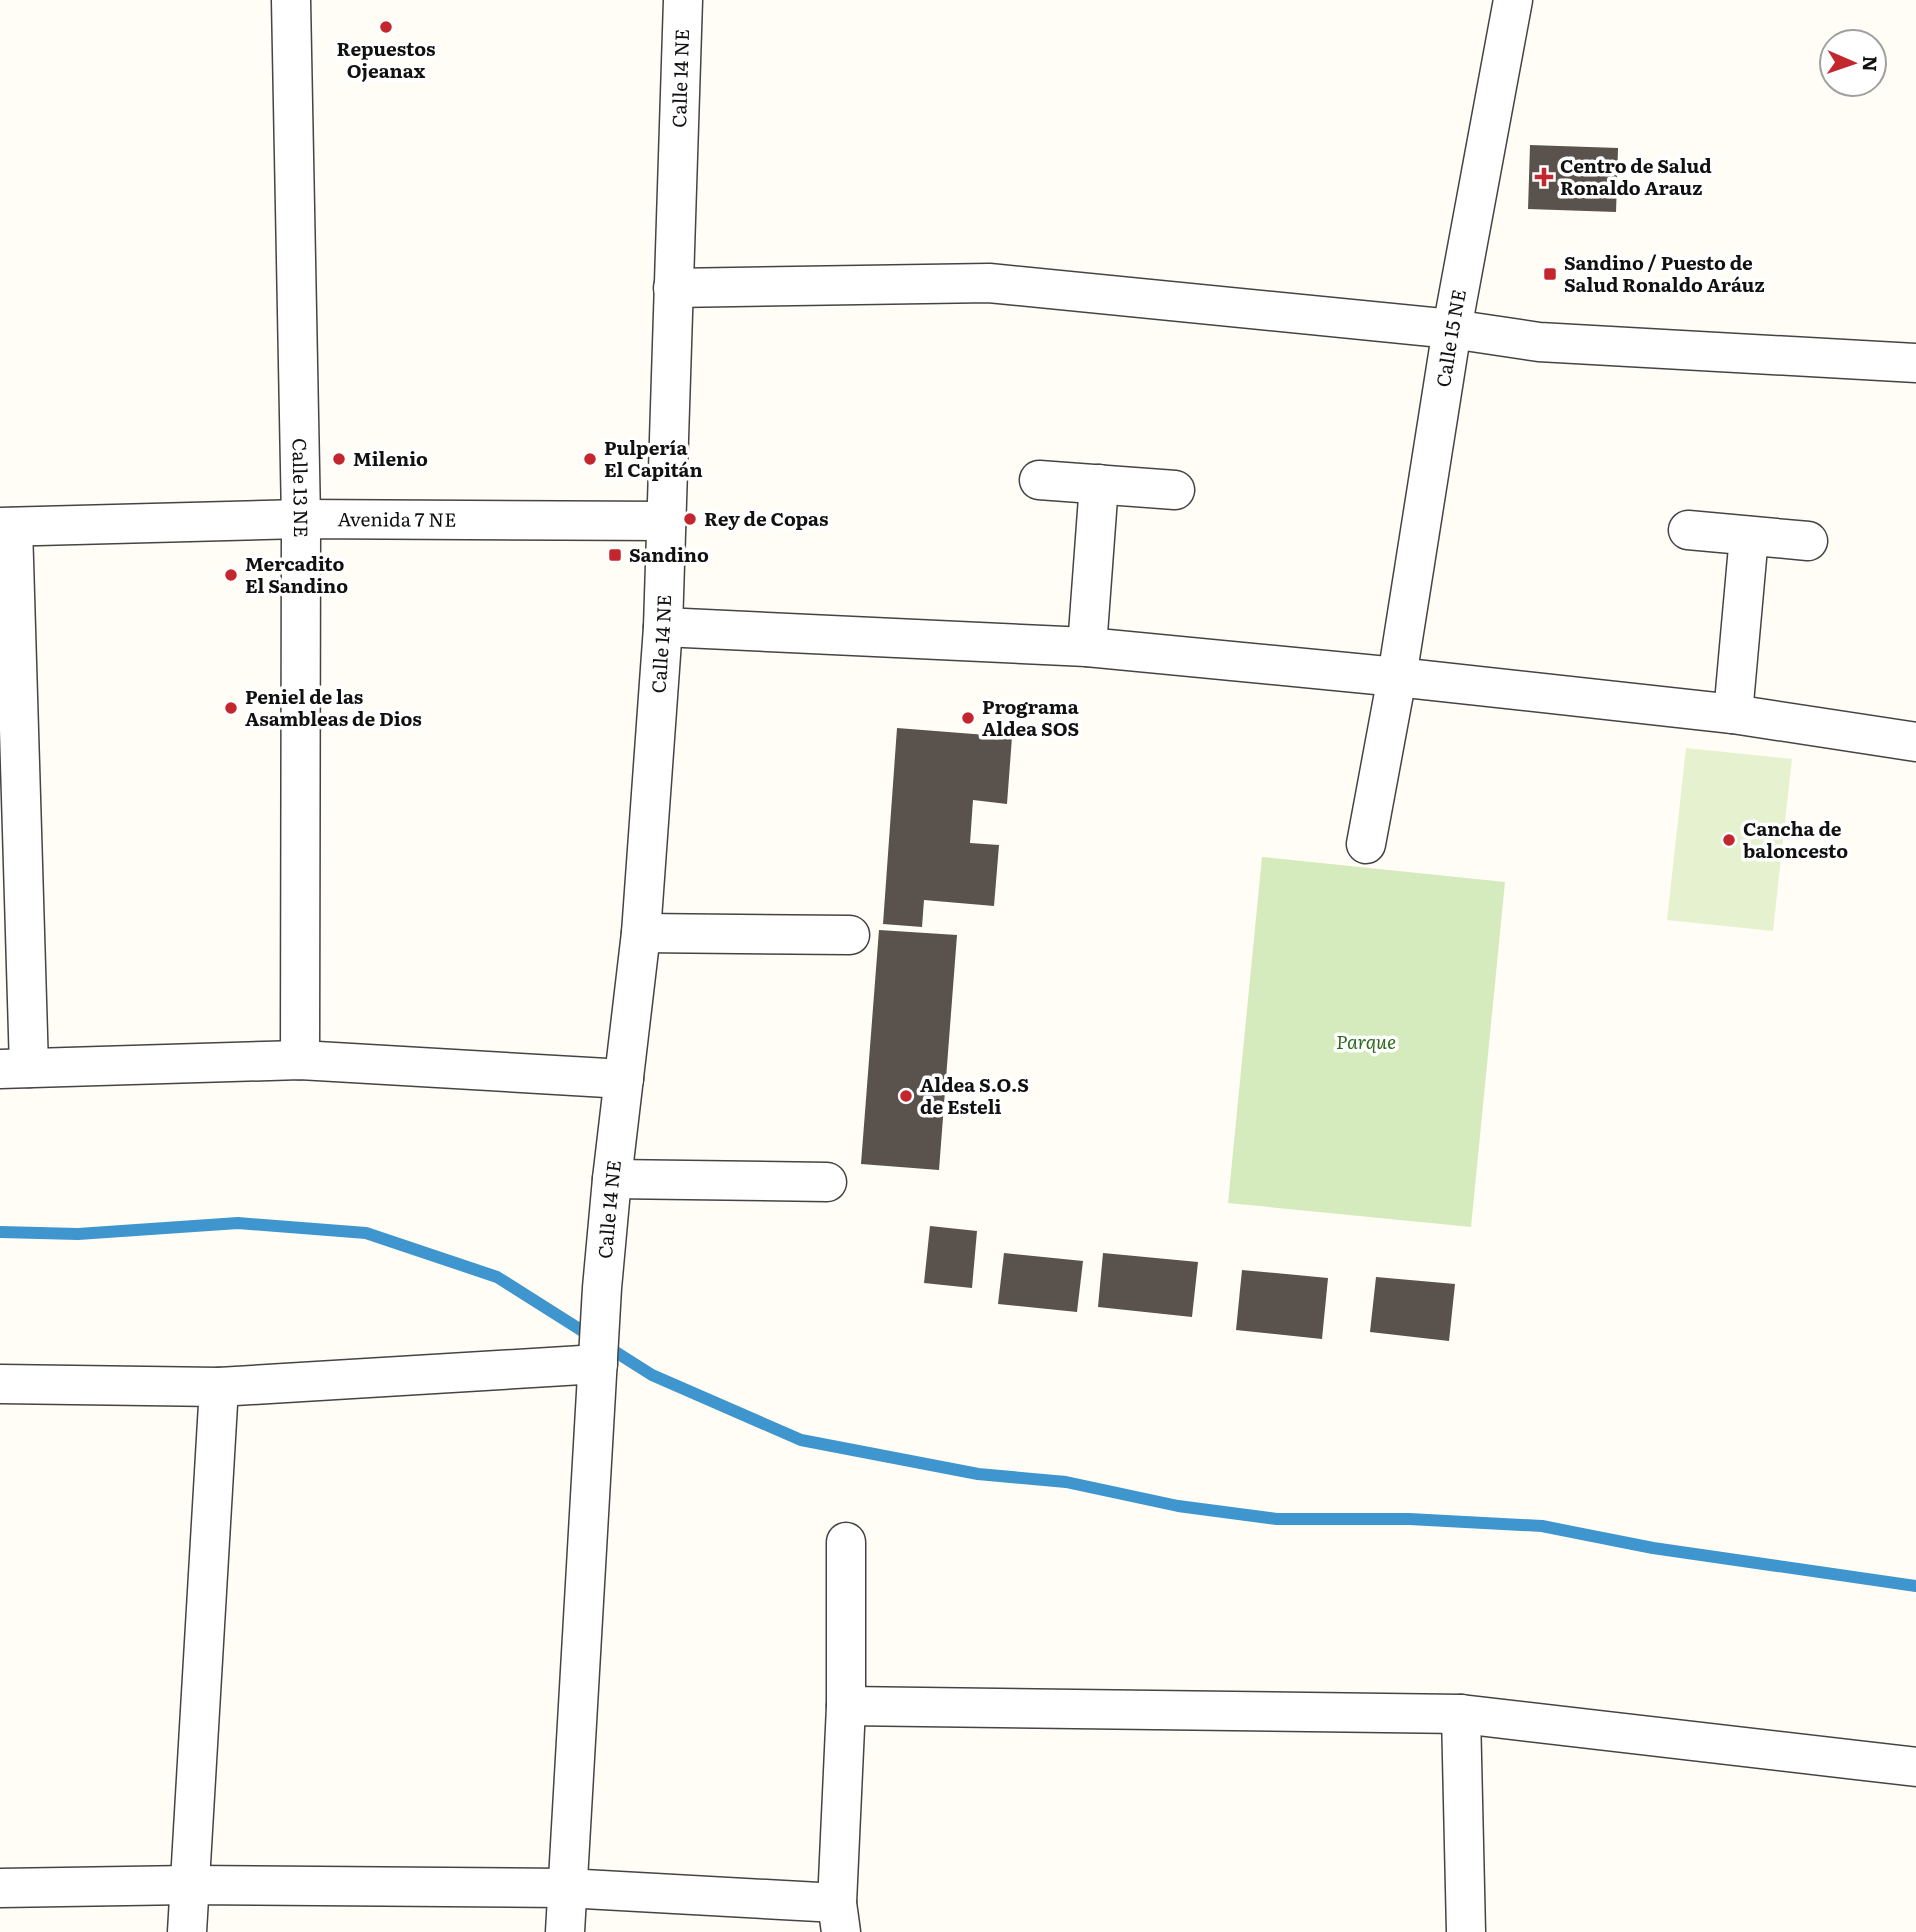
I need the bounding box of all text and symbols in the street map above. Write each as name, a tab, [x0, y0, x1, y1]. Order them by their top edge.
marker: Repuestos Ojeanax	[378, 19, 394, 35]
street label: Calle 14 NE	[664, 28, 695, 128]
north arrow	[1818, 28, 1888, 98]
place label: Repuestos Ojeanax	[337, 34, 435, 84]
text: N	[1857, 55, 1885, 72]
place label: Centro de Salud Ronaldo Arauz	[1560, 151, 1712, 201]
marker: Centro de Salud Ronaldo Arauz	[1534, 167, 1554, 187]
place label: Sandino / Puesto de Salud Ronaldo Aráuz	[1564, 248, 1765, 298]
marker: Sandino / Puesto de Salud Ronaldo Aráuz	[1542, 266, 1558, 282]
street label: Calle 15 NE	[1428, 287, 1472, 389]
place label: Pulpería El Capitán	[604, 433, 703, 483]
street label: Calle 13 NE	[286, 438, 316, 538]
place label: Milenio	[353, 444, 428, 472]
marker: Milenio	[331, 451, 347, 467]
marker: Pulpería El Capitán	[582, 451, 598, 467]
street label: Avenida 7 NE	[337, 504, 456, 533]
place label: Rey de Copas	[704, 504, 828, 532]
marker: Rey de Copas	[682, 511, 698, 527]
place label: Sandino	[629, 540, 709, 568]
marker: Sandino	[607, 547, 623, 563]
place label: Mercadito El Sandino	[245, 549, 348, 599]
marker: Mercadito El Sandino	[223, 567, 239, 583]
street label: Calle 14 NE	[643, 594, 677, 694]
place label: Peniel de las Asambleas de Dios	[245, 682, 422, 732]
place label: Programa Aldea SOS	[982, 692, 1079, 742]
marker: Peniel de las Asambleas de Dios	[223, 700, 239, 716]
marker: Programa Aldea SOS	[960, 710, 976, 726]
place label: Cancha de baloncesto	[1743, 814, 1848, 864]
marker: Cancha de baloncesto	[1721, 832, 1737, 848]
park label: Parque	[1336, 1027, 1396, 1055]
place label: Aldea S.O.S de Esteli	[920, 1070, 1029, 1120]
marker: Aldea S.O.S de Esteli	[898, 1088, 914, 1104]
street label: Calle 14 NE	[590, 1158, 627, 1260]

